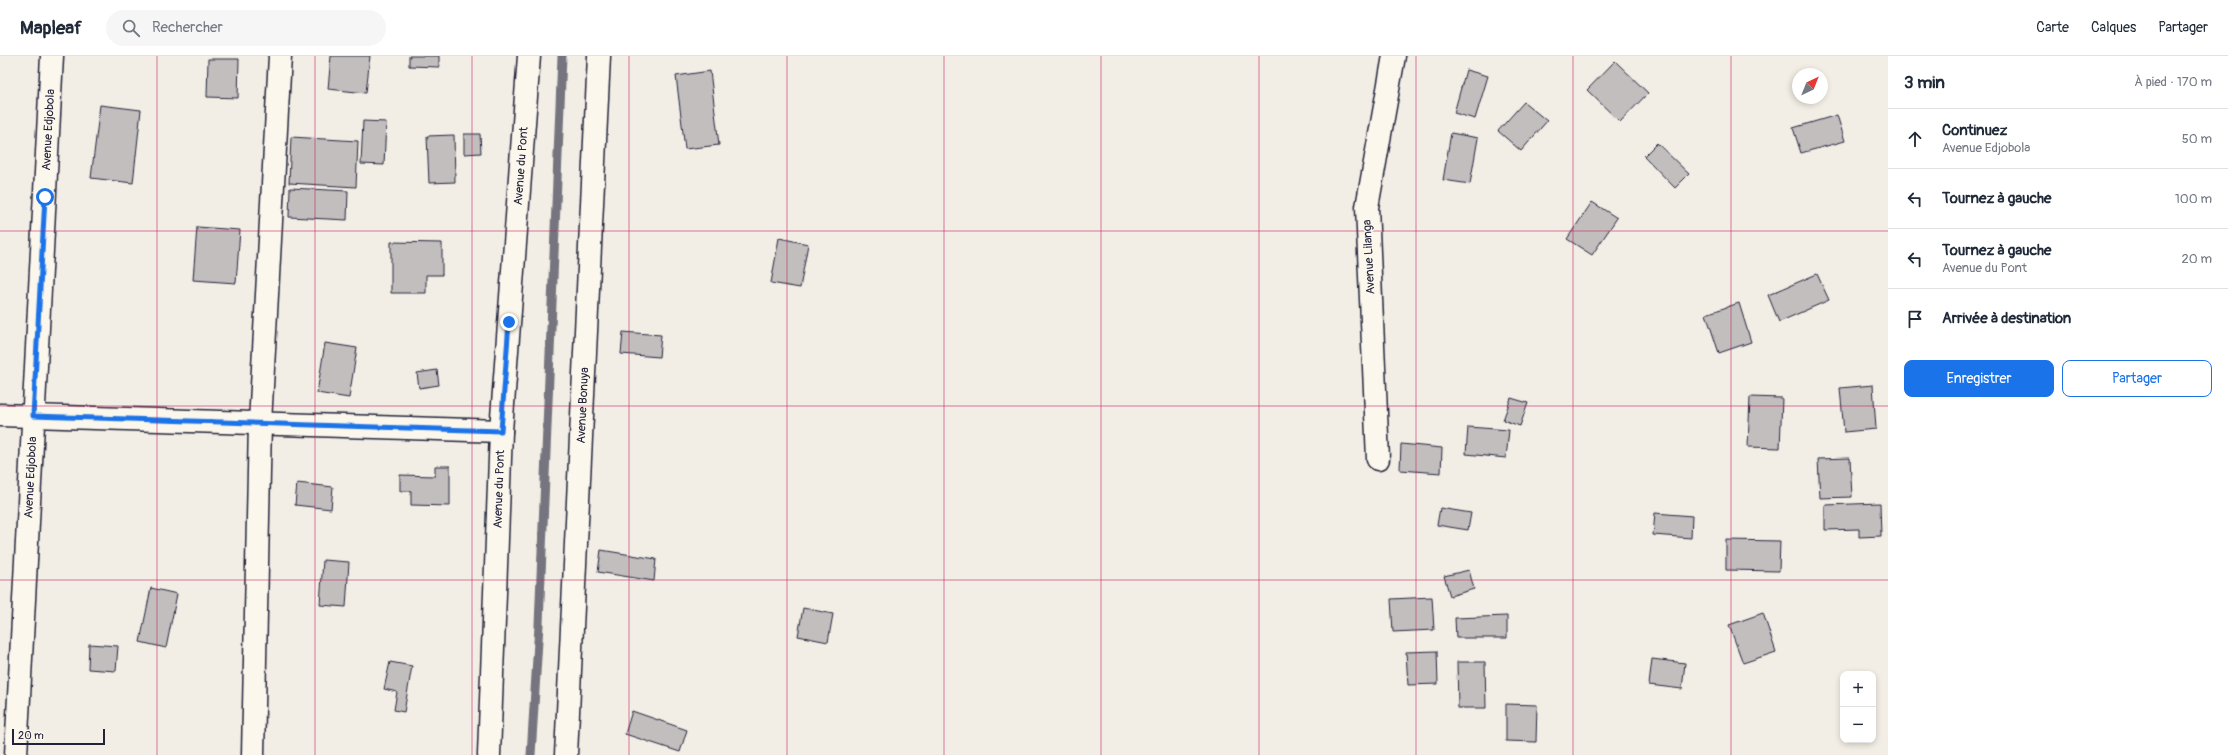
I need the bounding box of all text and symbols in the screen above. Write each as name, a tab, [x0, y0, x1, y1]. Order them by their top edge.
search box	[106, 10, 386, 46]
text: Mapleaf	[20, 16, 82, 40]
icon: search	[120, 17, 142, 39]
text: Rechercher	[152, 18, 223, 37]
text: Carte	[2036, 19, 2069, 36]
text: Calques	[2091, 19, 2136, 36]
text: Partager	[2158, 19, 2208, 36]
north arrow	[1792, 68, 1828, 104]
text: 3 min	[1904, 72, 1945, 93]
text: À pied · 170 m	[2134, 74, 2212, 90]
street label: Avenue Edjobola	[39, 88, 58, 171]
text: Continuez	[1942, 121, 2007, 140]
street label: Avenue du Pont	[510, 126, 531, 206]
icon: ahead	[1904, 128, 1926, 150]
text: 50 m	[2182, 131, 2212, 147]
text: Avenue Edjobola	[1942, 140, 2030, 156]
route start	[36, 188, 54, 206]
icon: left	[1904, 188, 1926, 210]
text: Tournez à gauche	[1942, 189, 2052, 208]
text: 100 m	[2175, 191, 2212, 207]
street label: Avenue Lilanga	[1360, 219, 1378, 295]
text: Tournez à gauche	[1942, 241, 2052, 260]
icon: left	[1904, 248, 1926, 270]
text: 20 m	[2181, 251, 2212, 267]
text: Avenue du Pont	[1942, 260, 2027, 276]
icon: arrive	[1904, 308, 1926, 330]
text: Arrivée à destination	[1942, 309, 2071, 328]
route end	[500, 313, 518, 331]
button: Enregistrer	[1904, 360, 2054, 397]
button: Partager	[2062, 360, 2212, 397]
street label: Avenue Bonuya	[573, 367, 592, 444]
street label: Avenue Edjobola	[21, 436, 40, 519]
street label: Avenue du Pont	[490, 449, 508, 529]
map controls	[1840, 671, 1876, 743]
button: +	[1840, 671, 1876, 707]
button: −	[1840, 707, 1876, 743]
scale bar	[12, 727, 105, 746]
text: 20 m	[18, 729, 44, 742]

